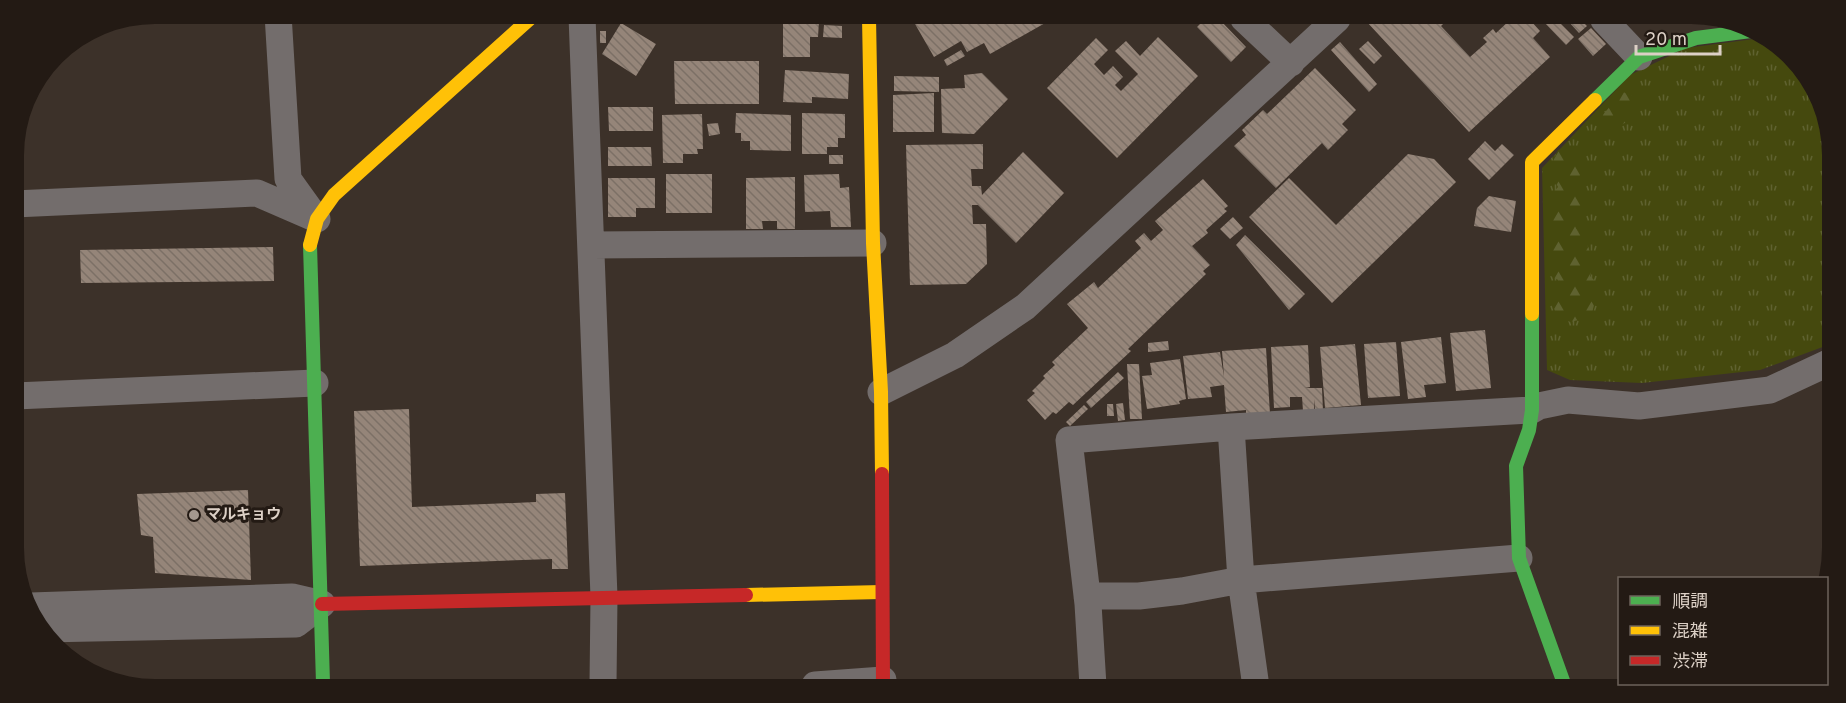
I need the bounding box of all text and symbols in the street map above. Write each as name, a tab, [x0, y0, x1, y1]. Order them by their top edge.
scale bar	[1636, 18, 1720, 56]
text: 20 m	[1645, 29, 1687, 52]
place label: マルキョウ	[206, 506, 281, 525]
marker: マルキョウ	[187, 508, 201, 522]
legend	[1618, 577, 1828, 685]
text: 順調	[1672, 591, 1708, 614]
text: 混雑	[1672, 621, 1708, 644]
text: 渋滞	[1672, 651, 1708, 674]

